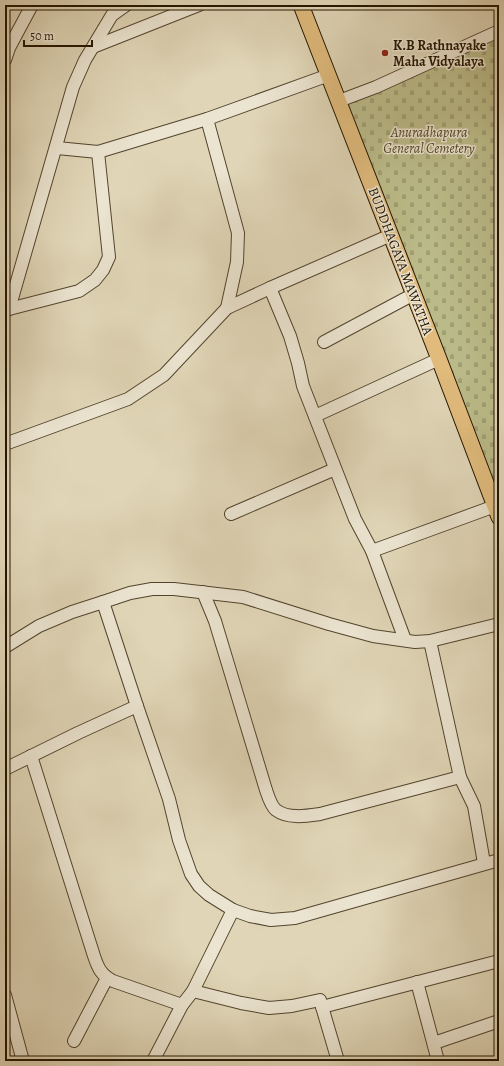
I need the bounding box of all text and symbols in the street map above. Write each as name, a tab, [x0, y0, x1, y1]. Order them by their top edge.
scale bar	[24, 22, 92, 48]
text: 50 m	[30, 28, 54, 44]
place label: K.B Rathnayake Maha Vidyalaya	[393, 36, 487, 71]
marker: K.B Rathnayake Maha Vidyalaya	[380, 48, 390, 58]
park label: Anuradhapura General Cemetery	[383, 123, 475, 158]
street label: BUDDHAGAYA MAWATHA	[364, 185, 438, 339]

